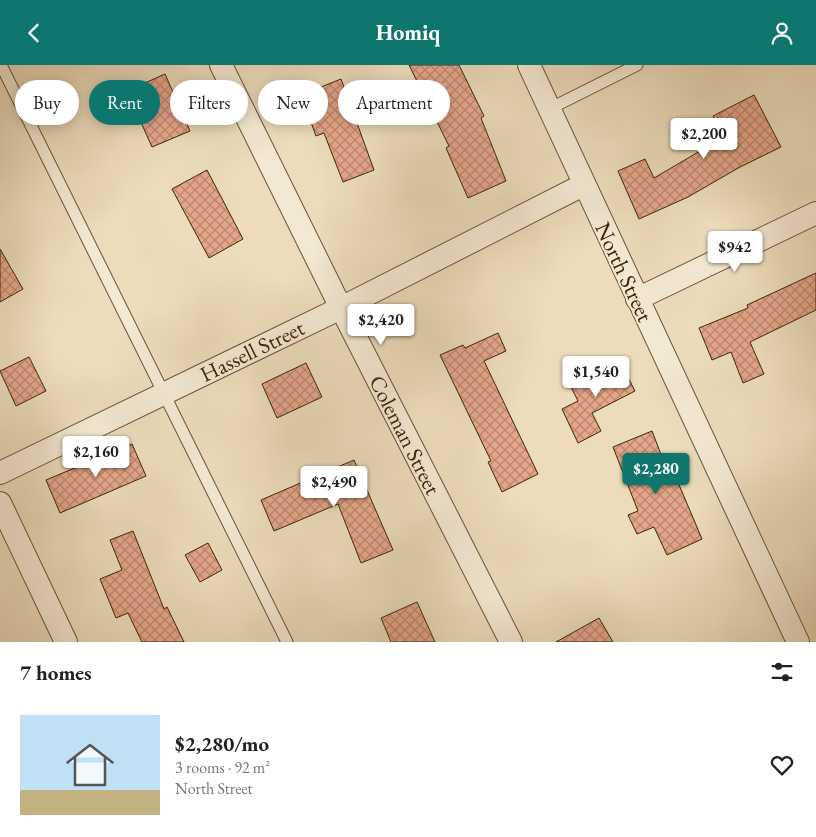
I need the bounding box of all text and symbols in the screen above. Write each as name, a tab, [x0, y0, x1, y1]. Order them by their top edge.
text: Homiq	[376, 18, 440, 47]
icon: back	[20, 19, 48, 47]
icon: person	[768, 19, 796, 47]
chip: Buy	[15, 80, 79, 125]
chip: Rent	[89, 80, 160, 125]
chip: Filters	[170, 80, 248, 125]
chip: New	[258, 80, 328, 125]
chip: Apartment	[338, 80, 450, 125]
pin: $2,200	[663, 117, 745, 160]
text: $2,200	[681, 123, 727, 144]
street label: North Street	[588, 218, 660, 327]
pin: $942	[705, 231, 765, 273]
text: $942	[719, 236, 751, 257]
pin: $2,420	[340, 303, 422, 346]
text: $2,420	[358, 309, 404, 330]
street label: Hassell Street	[195, 313, 309, 389]
pin: $1,540	[555, 355, 637, 398]
text: $1,540	[573, 361, 619, 382]
street label: Coleman Street	[363, 370, 448, 500]
pin: $2,160	[55, 435, 137, 478]
text: $2,160	[73, 441, 119, 462]
pin: $2,280	[615, 453, 697, 495]
text: $2,280	[633, 458, 679, 479]
pin: $2,490	[293, 465, 375, 508]
text: $2,490	[311, 471, 357, 492]
icon: filters	[768, 658, 796, 686]
text: 7 homes	[20, 659, 92, 686]
text: $2,280/mo	[175, 730, 269, 757]
icon: home	[60, 735, 120, 795]
icon: heart	[768, 751, 796, 779]
text: 3 rooms · 92 m²	[175, 757, 270, 778]
text: North Street	[175, 778, 253, 799]

